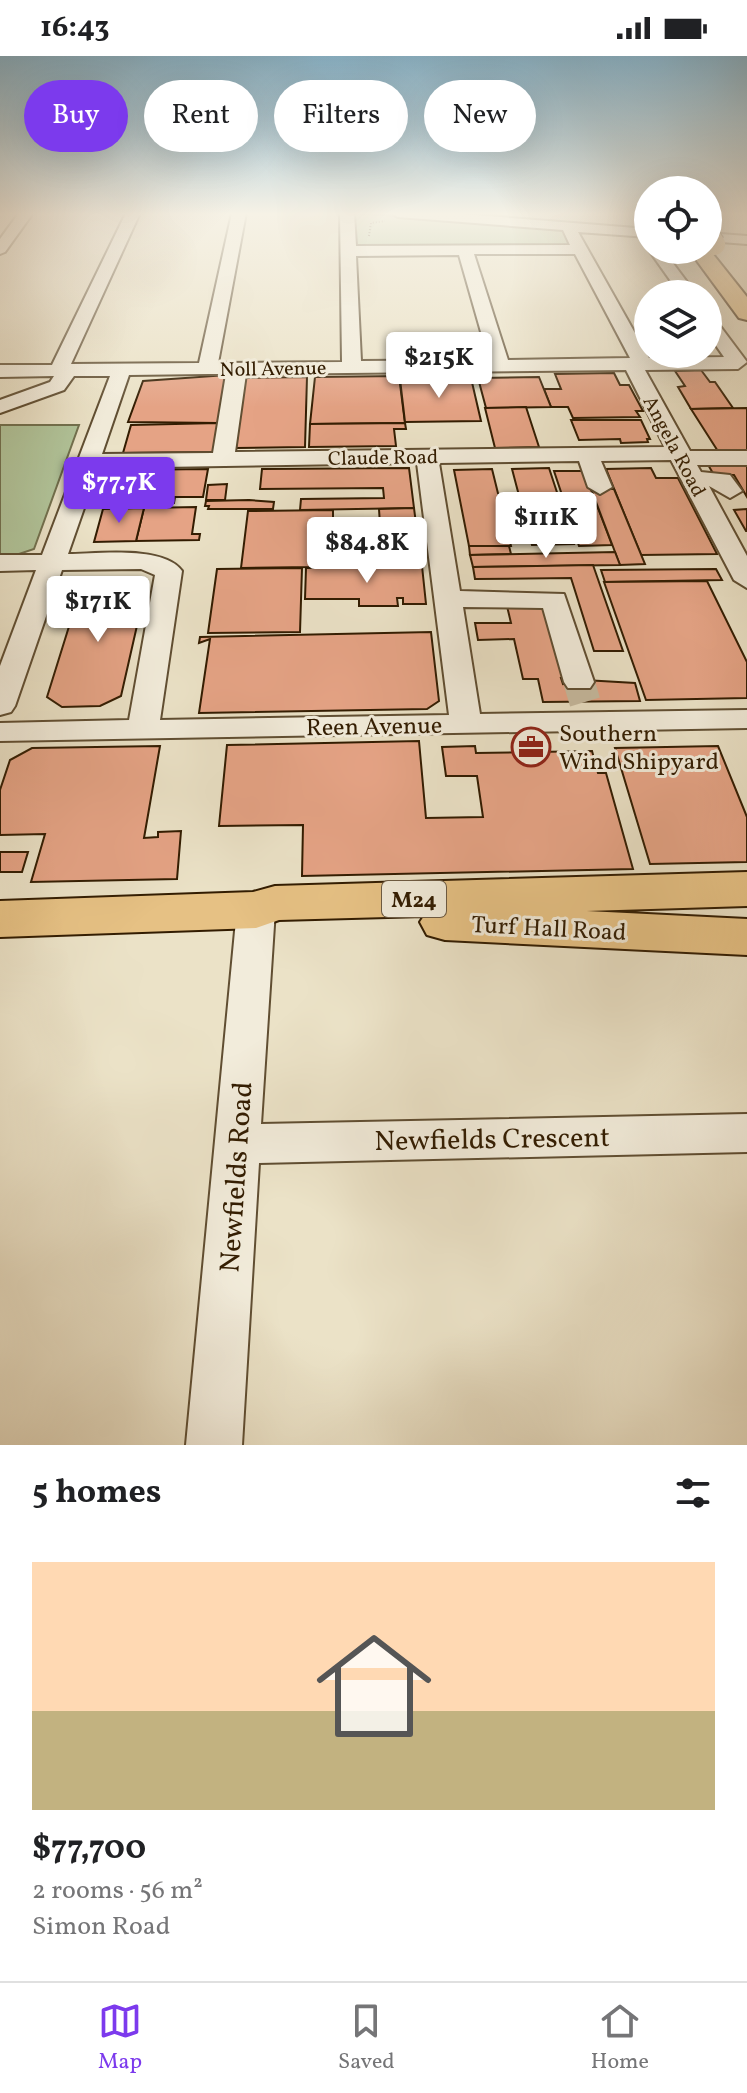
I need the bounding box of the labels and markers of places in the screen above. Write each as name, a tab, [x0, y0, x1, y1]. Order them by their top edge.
pin: $215K	[383, 332, 495, 400]
pin: $77.7K	[54, 457, 184, 525]
pin: $111K	[490, 492, 602, 560]
pin: $84.8K	[302, 517, 432, 585]
pin: $171K	[42, 576, 154, 644]
place label: Southern Wind Shipyard	[559, 718, 719, 780]
office icon: Southern Wind Shipyard	[510, 726, 552, 768]

